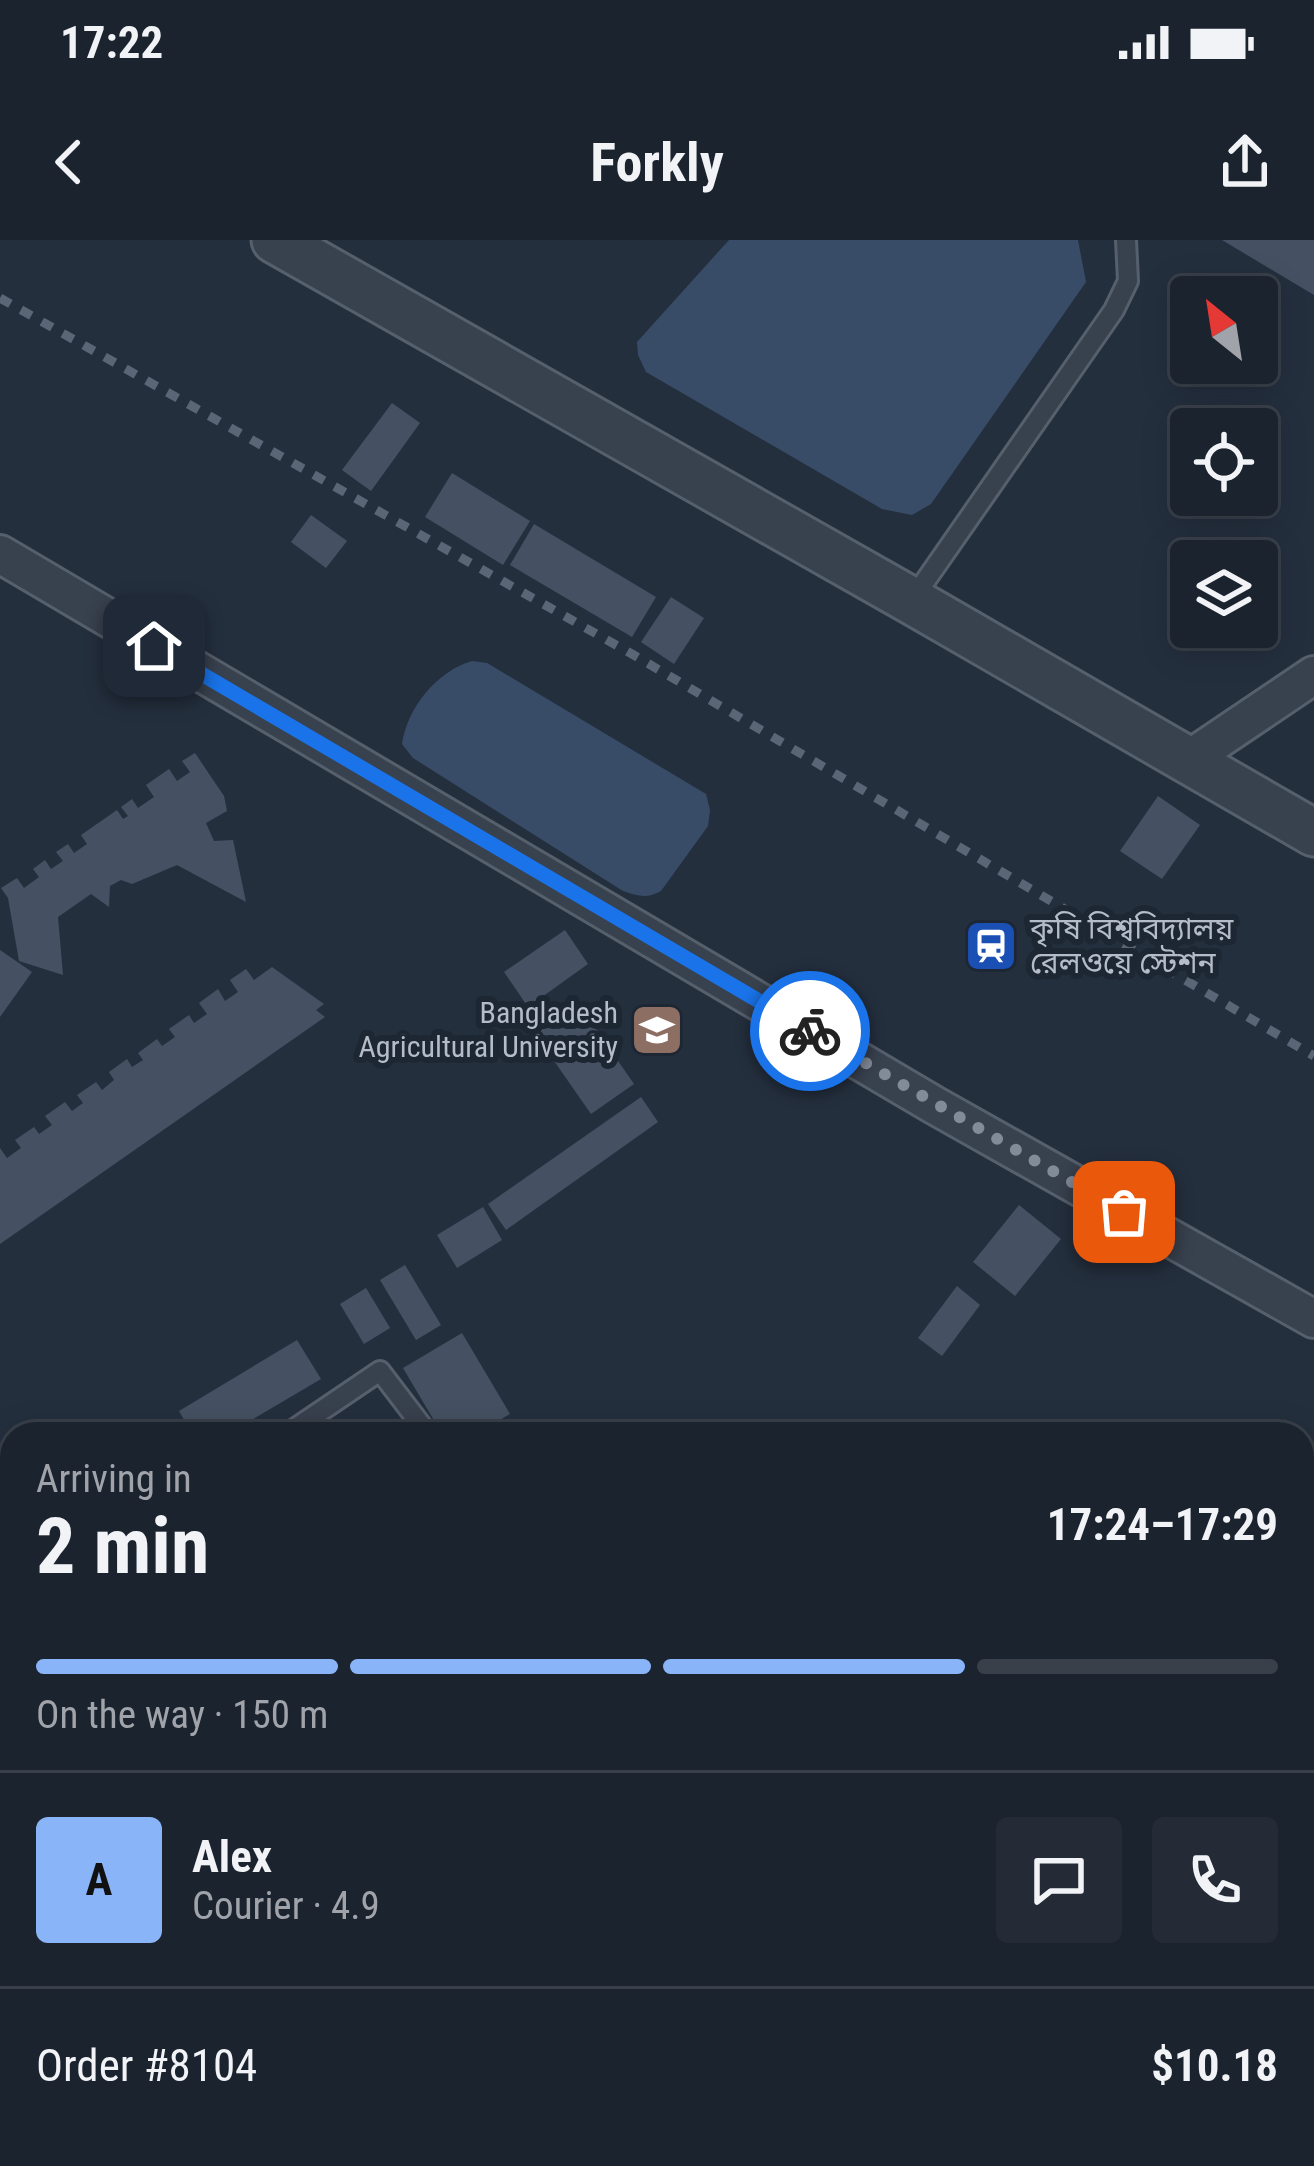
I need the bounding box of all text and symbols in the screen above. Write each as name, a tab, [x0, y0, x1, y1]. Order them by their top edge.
text: 17:22	[60, 16, 163, 69]
icon: back	[36, 129, 102, 195]
icon: share	[1212, 129, 1278, 195]
text: Forkly	[590, 131, 724, 194]
north arrow	[1170, 276, 1278, 384]
map controls	[1170, 276, 1278, 648]
button: locate	[1170, 408, 1278, 516]
button: layers	[1170, 540, 1278, 648]
pin	[103, 595, 205, 697]
icon: home	[121, 613, 187, 679]
place label: কৃষি বিশ্ববিদ্যালয় রেলওয়ে স্টেশন	[1029, 911, 1235, 980]
station icon: কৃষি বিশ্ববিদ্যালয় রেলওয়ে স্টেশন	[963, 918, 1019, 974]
courier	[750, 971, 870, 1091]
place label: Bangladesh Agricultural University	[359, 995, 618, 1064]
icon: bike	[777, 998, 843, 1064]
school or university icon: Bangladesh Agricultural University	[629, 1002, 685, 1058]
pin	[1073, 1161, 1175, 1263]
icon: bag	[1091, 1179, 1157, 1245]
text: Arriving in	[36, 1456, 192, 1502]
text: 17:24–17:29	[1047, 1498, 1278, 1551]
text: 2 min	[36, 1501, 209, 1592]
text: On the way · 150 m	[36, 1692, 328, 1738]
button: chat	[996, 1817, 1122, 1943]
button: phone	[1152, 1817, 1278, 1943]
text: Alex	[192, 1830, 272, 1883]
text: A	[86, 1853, 112, 1906]
text: Courier · 4.9	[192, 1883, 380, 1929]
text: Order #8104	[36, 2039, 257, 2092]
text: $10.18	[1151, 2039, 1278, 2092]

